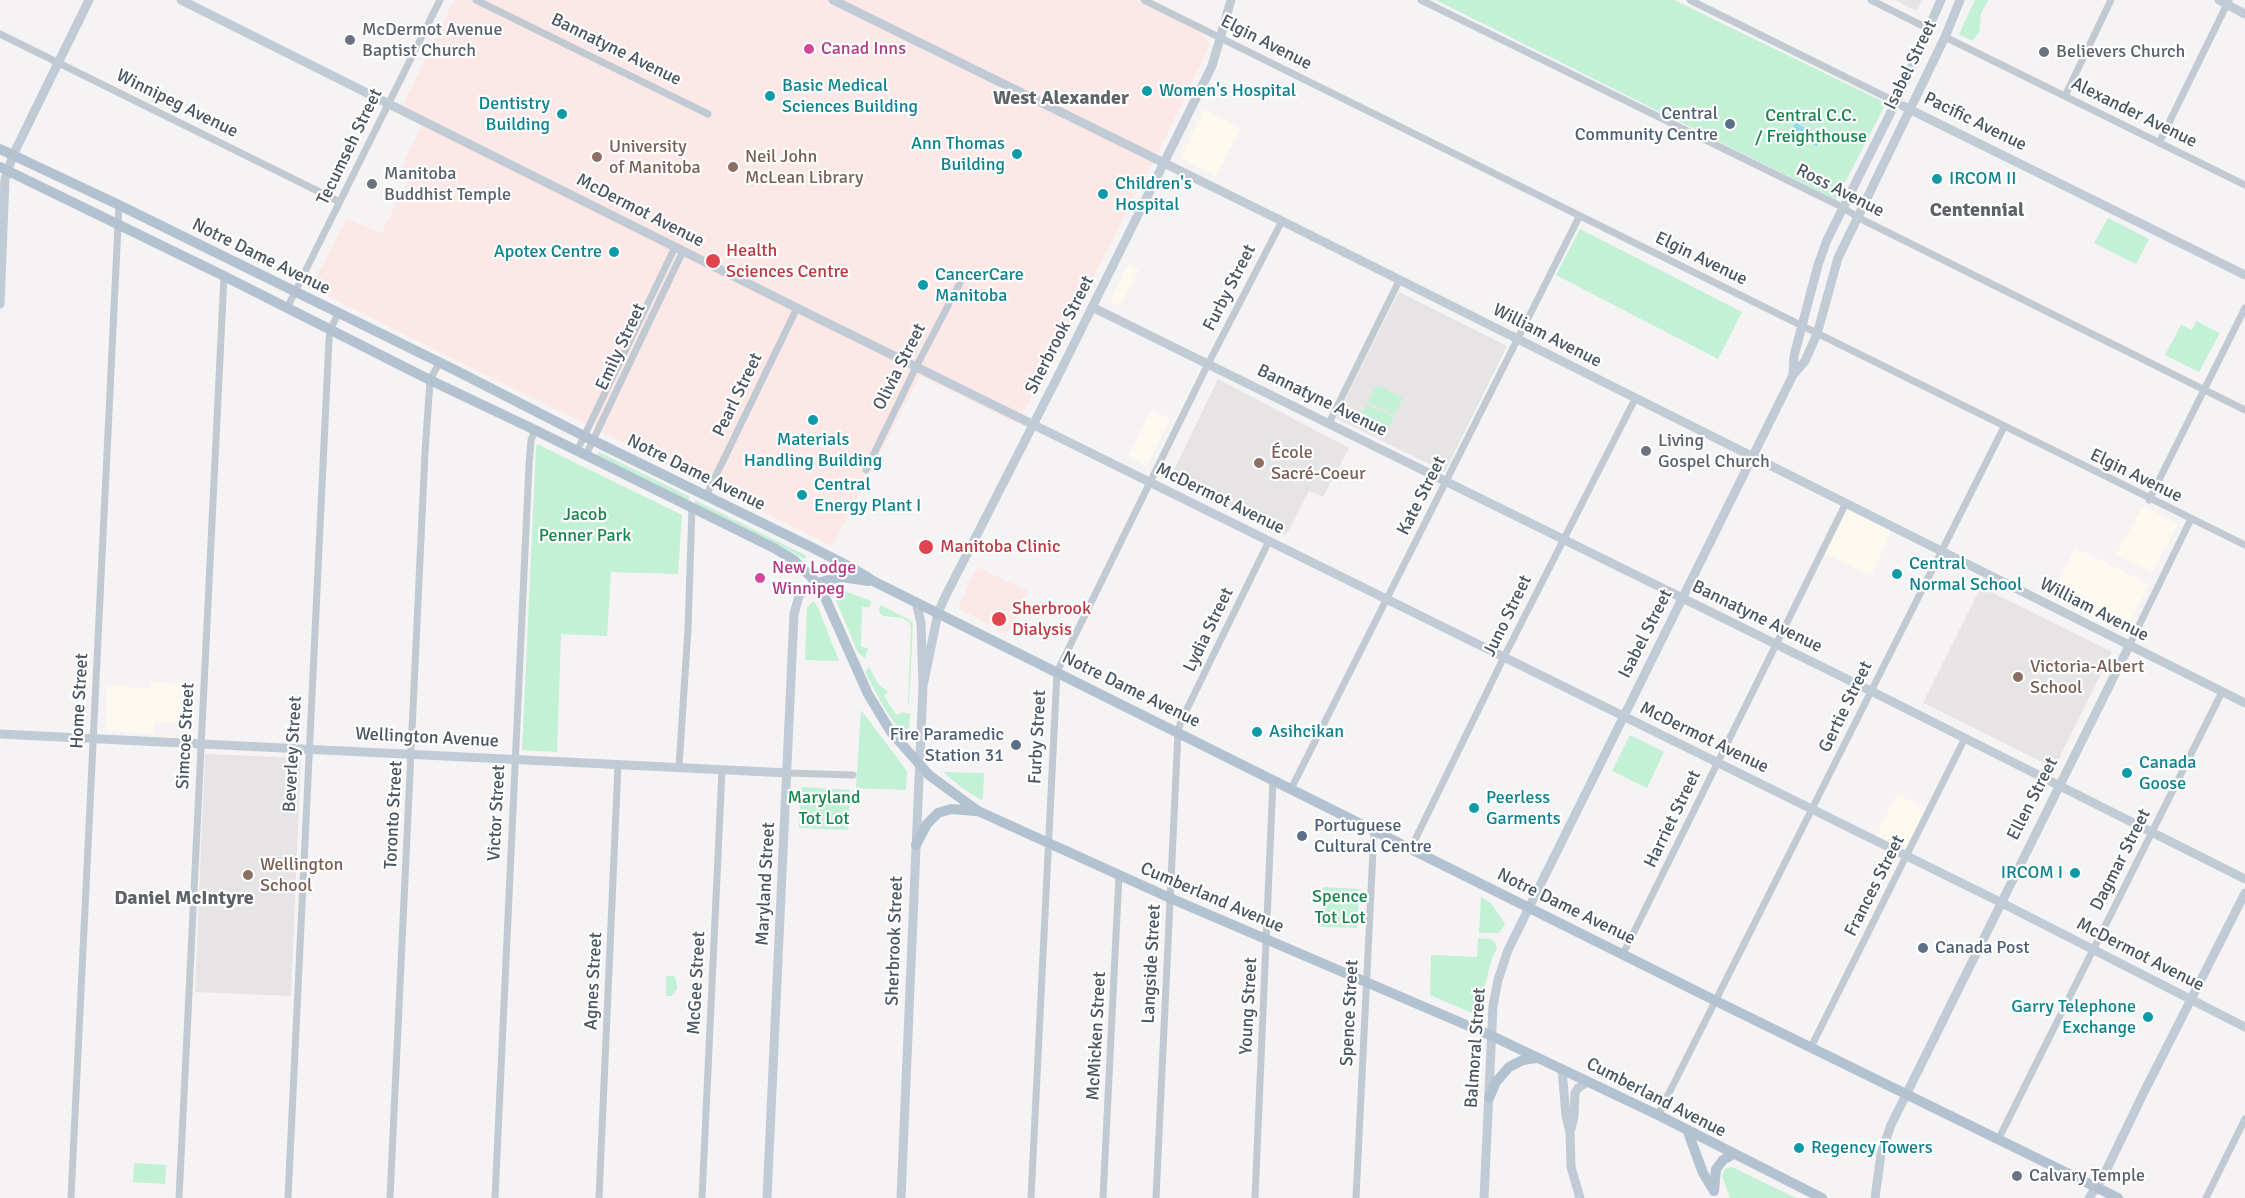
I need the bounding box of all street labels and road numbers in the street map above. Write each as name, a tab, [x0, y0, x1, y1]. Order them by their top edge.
street label: Bannatyne Avenue	[547, 9, 685, 91]
street label: Elgin Avenue	[1217, 11, 1315, 75]
street label: Isabel Street	[1880, 17, 1942, 113]
street label: Winnipeg Avenue	[112, 65, 242, 143]
street label: Alexander Avenue	[2067, 73, 2201, 153]
street label: Tecumseh Street	[313, 85, 387, 209]
street label: Pacific Avenue	[1920, 88, 2030, 156]
street label: Ross Avenue	[1792, 160, 1888, 222]
street label: McDermot Avenue	[573, 170, 707, 252]
street label: Notre Dame Avenue	[188, 214, 334, 300]
street label: Elgin Avenue	[1651, 227, 1751, 291]
street label: Furby Street	[1199, 241, 1261, 335]
street label: Sherbrook Street	[1021, 272, 1099, 398]
street label: William Avenue	[1489, 299, 1605, 373]
street label: Emily Street	[591, 300, 651, 394]
street label: Olivia Street	[869, 320, 931, 414]
street label: Pearl Street	[708, 350, 768, 440]
street label: Bannatyne Avenue	[1253, 360, 1391, 442]
street label: Notre Dame Avenue	[623, 430, 769, 516]
street label: Elgin Avenue	[2086, 444, 2186, 508]
street label: Kate Street	[1393, 453, 1451, 539]
street label: McDermot Avenue	[1152, 459, 1288, 539]
street label: Juno Street	[1479, 572, 1537, 660]
street label: William Avenue	[2036, 573, 2152, 647]
street label: Bannatyne Avenue	[1688, 576, 1826, 658]
street label: Lydia Street	[1179, 584, 1239, 676]
street label: Isabel Street	[1614, 586, 1678, 682]
street label: Notre Dame Avenue	[1058, 647, 1204, 733]
street label: Home Street	[67, 653, 93, 749]
street label: Gertie Street	[1815, 658, 1877, 756]
street label: Simcoe Street	[172, 682, 200, 790]
street label: Furby Street	[1025, 689, 1051, 785]
street label: Beverley Street	[279, 695, 307, 813]
street label: McDermot Avenue	[1636, 698, 1772, 778]
street label: Wellington Avenue	[355, 723, 499, 753]
street label: Ellen Street	[2003, 754, 2063, 844]
street label: Toronto Street	[380, 760, 408, 870]
street label: Victor Street	[484, 764, 510, 862]
street label: Harriet Street	[1640, 767, 1706, 871]
street label: Dagmar Street	[2086, 806, 2156, 914]
street label: Maryland Street	[752, 822, 780, 946]
street label: Frances Street	[1840, 832, 1910, 940]
street label: Cumberland Avenue	[1137, 858, 1287, 938]
street label: Notre Dame Avenue	[1493, 864, 1639, 950]
street label: Sherbrook Street	[882, 876, 908, 1006]
street label: Langside Street	[1138, 904, 1166, 1024]
street label: McDermot Avenue	[2073, 914, 2207, 996]
street label: McGee Street	[684, 931, 710, 1035]
street label: Agnes Street	[581, 932, 607, 1030]
street label: Young Street	[1236, 957, 1262, 1055]
street label: Spence Street	[1336, 959, 1364, 1067]
street label: McMicken Street	[1083, 971, 1111, 1101]
street label: Balmoral Street	[1461, 987, 1491, 1109]
street label: Cumberland Avenue	[1582, 1053, 1730, 1143]

